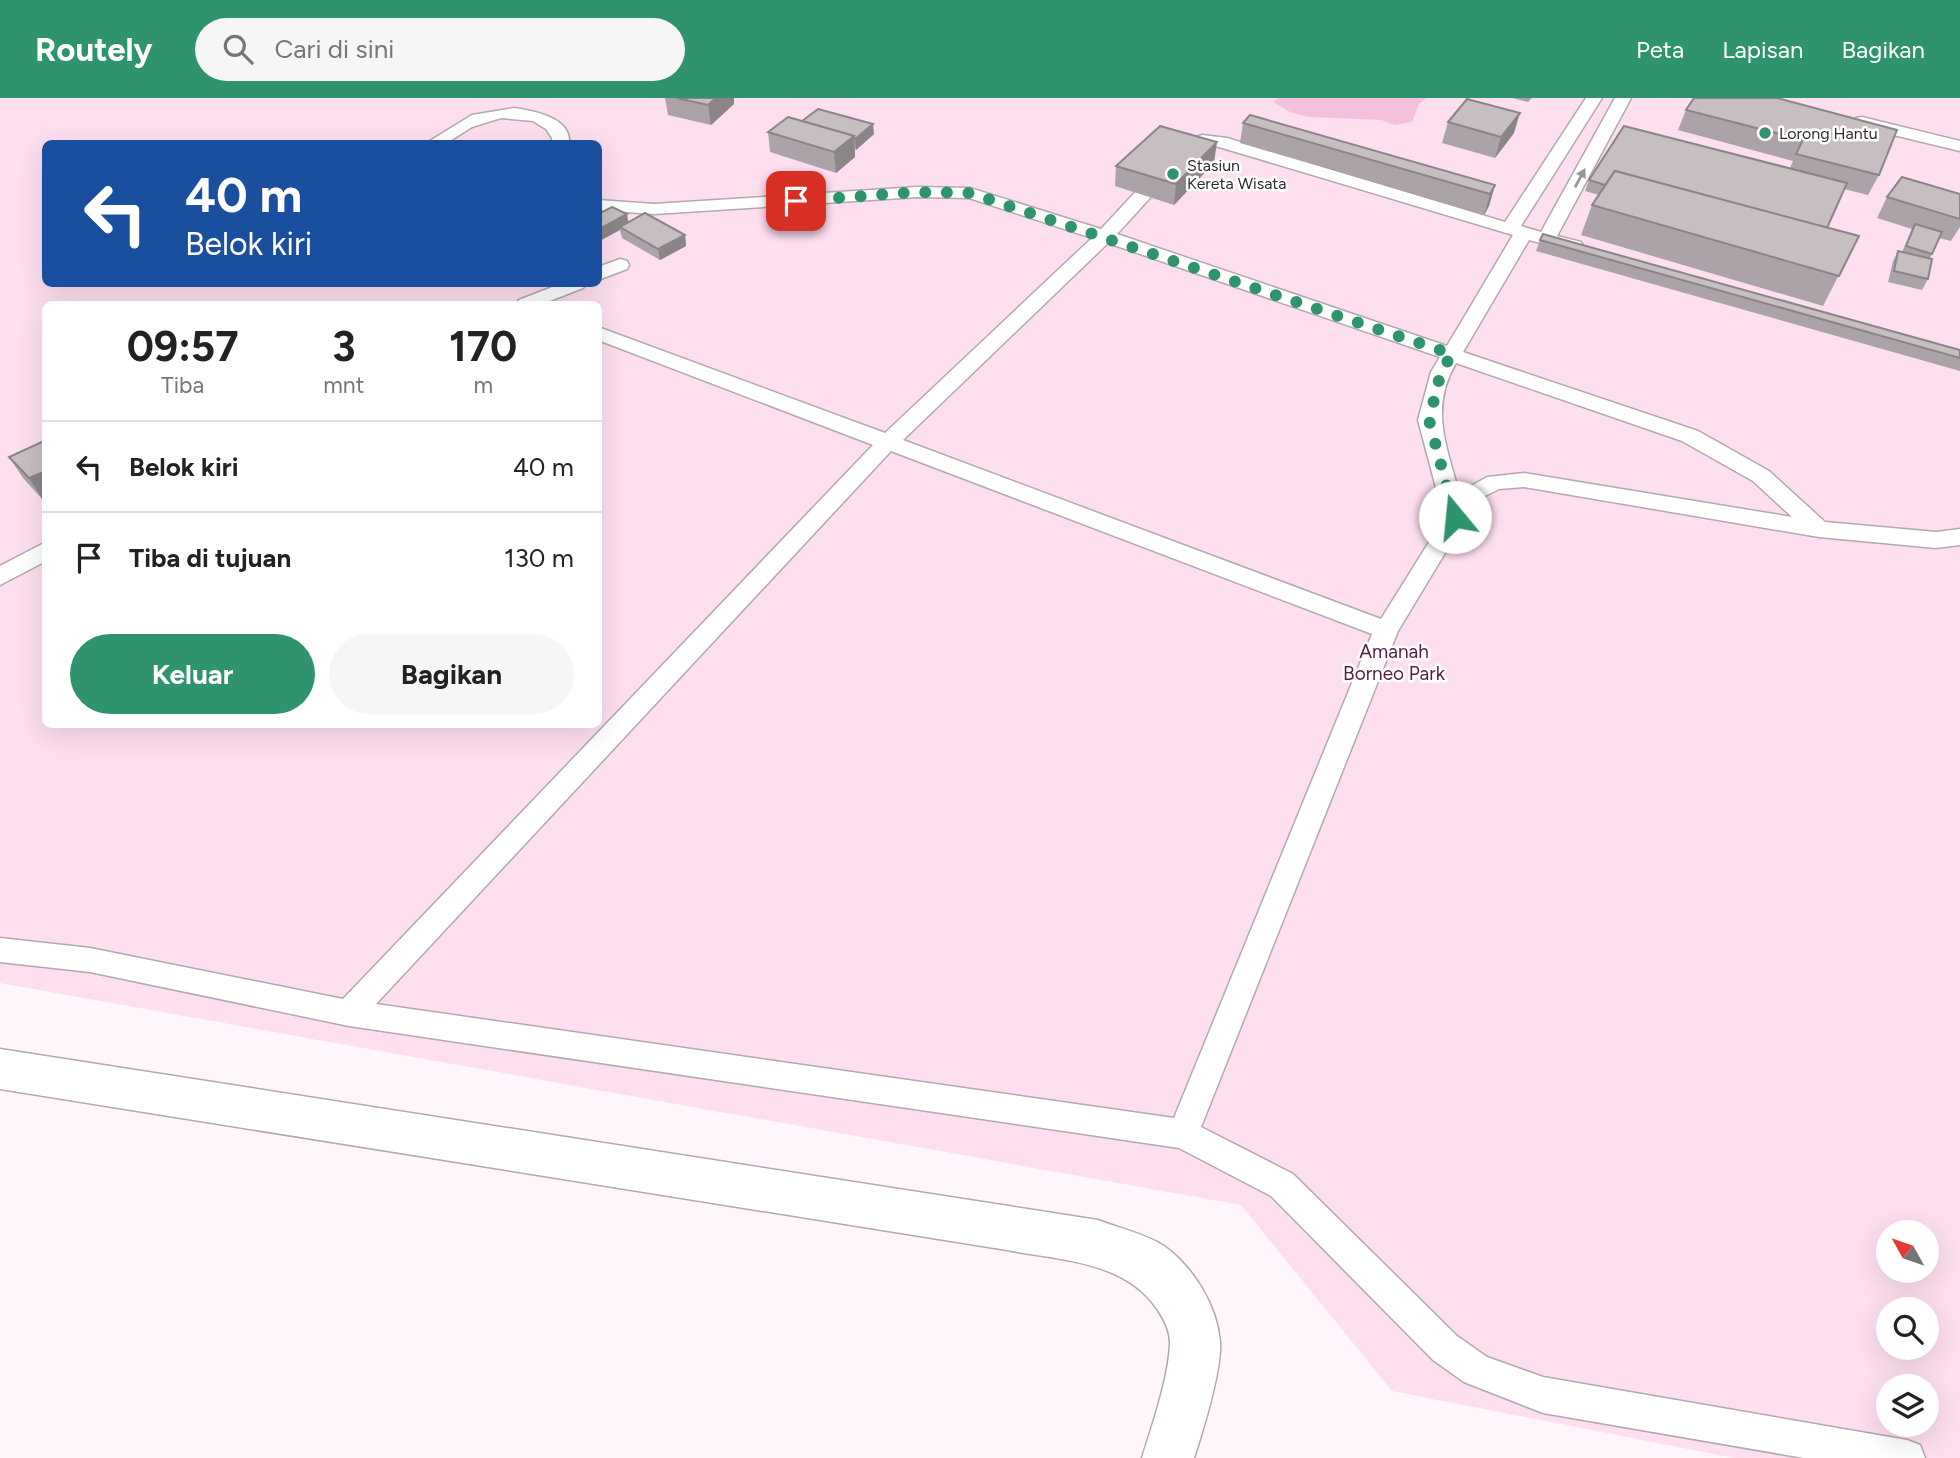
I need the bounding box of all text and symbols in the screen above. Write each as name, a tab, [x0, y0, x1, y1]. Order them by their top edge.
search box	[195, 18, 685, 81]
text: Routely	[35, 30, 153, 69]
icon: search	[219, 30, 257, 68]
text: Cari di sini	[275, 33, 394, 65]
text: Peta	[1636, 35, 1684, 64]
text: Lapisan	[1722, 35, 1803, 64]
text: Bagikan	[1841, 35, 1925, 64]
place label: Lorong Hantu	[1779, 124, 1878, 143]
marker: Lorong Hantu	[1757, 125, 1773, 141]
place label: Stasiun Kereta Wisata	[1187, 156, 1286, 193]
text: 40 m	[185, 165, 302, 224]
marker: Stasiun Kereta Wisata	[1165, 166, 1181, 182]
icon: left	[70, 168, 161, 259]
one-way arrow	[1574, 168, 1585, 188]
pin	[766, 171, 826, 231]
icon: arrive	[777, 182, 815, 220]
text: Belok kiri	[185, 225, 312, 263]
text: 09:57	[127, 321, 239, 372]
text: 3	[332, 321, 356, 372]
text: 170	[449, 321, 517, 372]
text: Tiba	[161, 371, 204, 399]
text: mnt	[323, 371, 364, 399]
text: m	[473, 371, 493, 399]
icon: left	[70, 448, 108, 486]
text: Belok kiri	[129, 451, 238, 483]
text: 40 m	[513, 451, 574, 483]
position arrow	[1418, 480, 1492, 554]
icon: arrive	[70, 539, 108, 577]
text: Tiba di tujuan	[129, 542, 291, 574]
text: 130 m	[504, 542, 574, 574]
button: Keluar	[70, 634, 315, 714]
button: Bagikan	[329, 634, 574, 714]
park label: Amanah Borneo Park	[1343, 640, 1446, 685]
north arrow	[1876, 1220, 1939, 1283]
map controls	[1876, 1220, 1939, 1437]
button: search	[1876, 1297, 1939, 1360]
button: layers	[1876, 1374, 1939, 1437]

